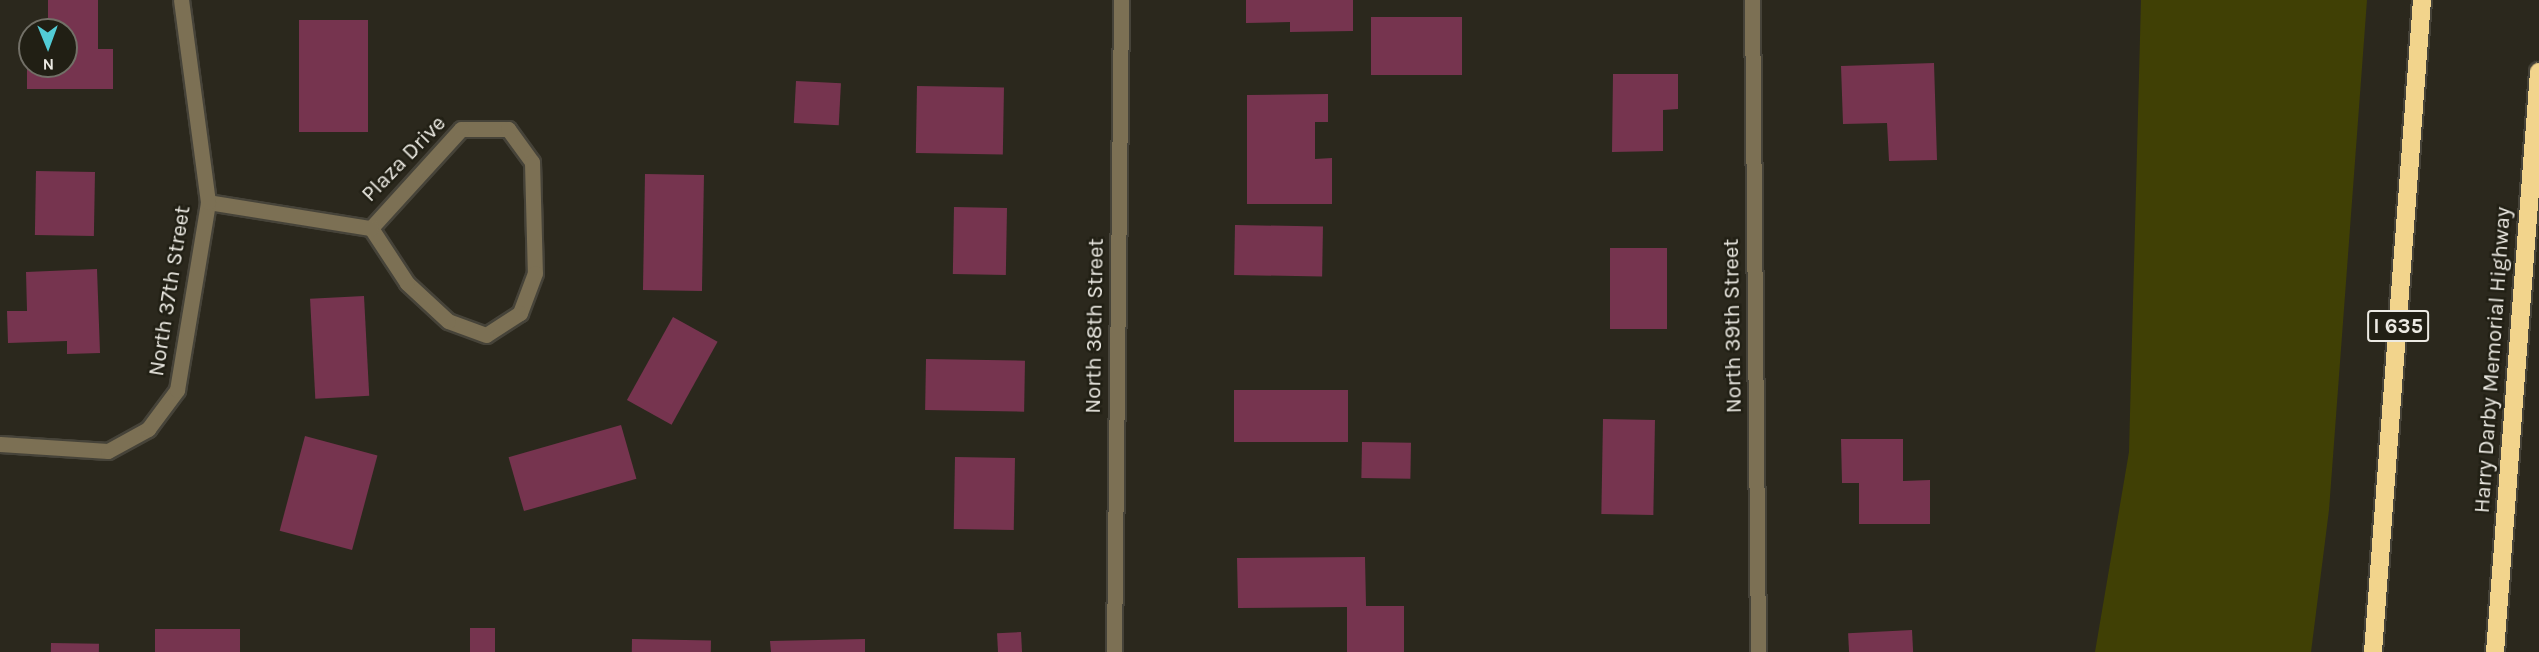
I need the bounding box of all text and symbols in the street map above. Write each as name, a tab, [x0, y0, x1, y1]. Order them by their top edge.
north arrow	[18, 18, 78, 78]
text: N	[42, 55, 54, 74]
street label: Plaza Drive	[356, 110, 452, 208]
street label: North 37th Street	[143, 204, 197, 378]
street label: Harry Darby Memorial Highway	[2469, 206, 2517, 514]
street label: North 38th Street	[1080, 238, 1110, 414]
street label: North 39th Street	[1718, 238, 1748, 414]
road number: I 635	[2366, 308, 2430, 344]

